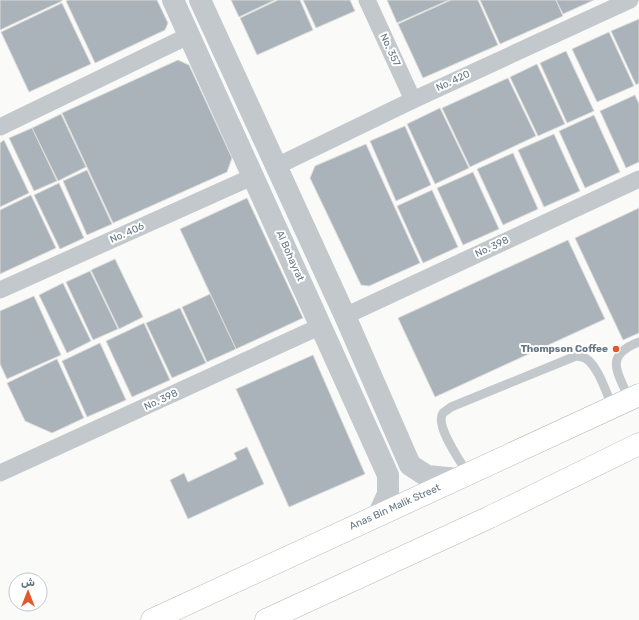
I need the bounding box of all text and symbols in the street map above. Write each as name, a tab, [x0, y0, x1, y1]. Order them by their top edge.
street label: No. 357	[377, 32, 403, 68]
street label: No. 420	[434, 68, 472, 94]
street label: No. 406	[108, 220, 146, 246]
street label: Al Bohayrat	[274, 229, 307, 283]
street label: No. 398	[473, 234, 511, 260]
place label: Thompson Coffee	[521, 343, 608, 355]
marker: Thompson Coffee	[611, 344, 621, 354]
street label: No. 398	[142, 387, 180, 413]
street label: Anas Bin Malik Street	[348, 482, 442, 532]
north arrow	[8, 572, 48, 612]
text: ش	[21, 576, 35, 589]

